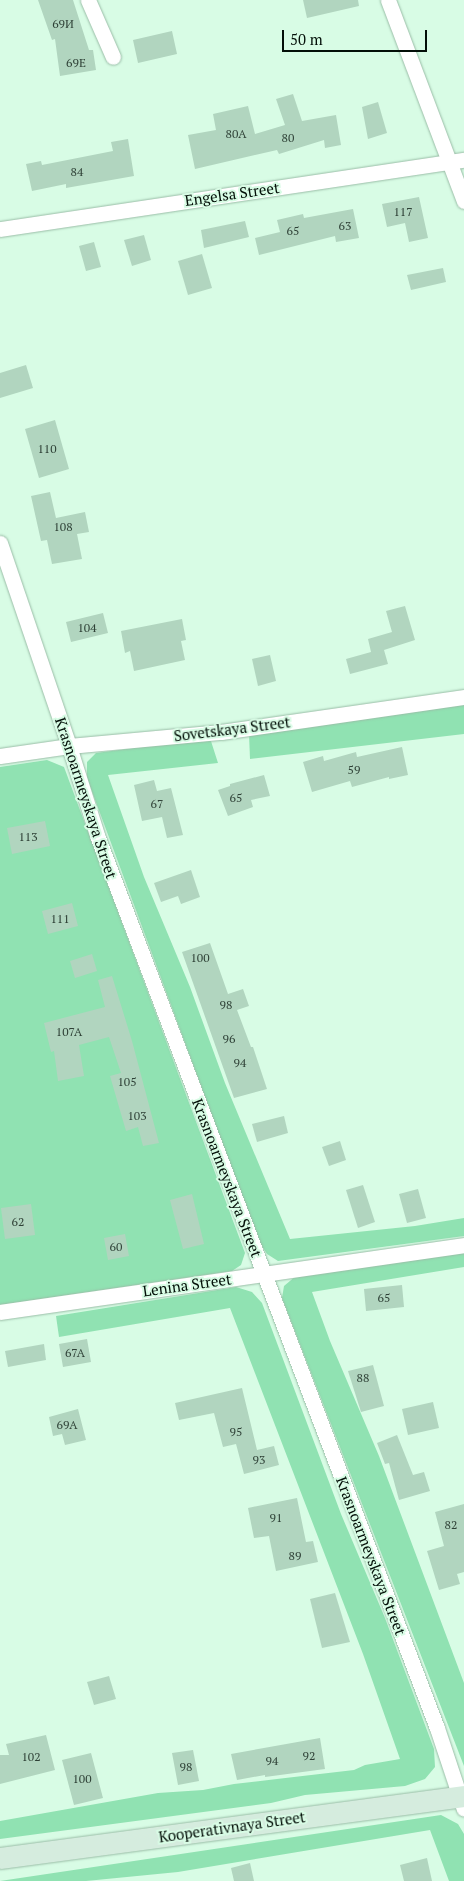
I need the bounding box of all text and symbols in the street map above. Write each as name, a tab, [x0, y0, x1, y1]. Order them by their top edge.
house number: 69И	[52, 17, 74, 31]
scale bar	[284, 20, 429, 52]
text: 50 m	[290, 29, 323, 49]
house number: 69Е	[66, 56, 86, 70]
house number: 80А	[226, 127, 246, 141]
house number: 80	[282, 131, 294, 145]
house number: 84	[71, 165, 83, 179]
street label: Engelsa Street	[184, 178, 280, 210]
house number: 117	[393, 205, 413, 219]
house number: 63	[339, 219, 351, 233]
house number: 65	[287, 224, 299, 238]
house number: 110	[37, 442, 57, 456]
house number: 108	[53, 520, 73, 534]
house number: 104	[77, 621, 97, 635]
street label: Sovetskaya Street	[173, 713, 291, 745]
street label: Krasnoarmeyskaya Street	[51, 715, 121, 881]
house number: 59	[348, 763, 360, 777]
house number: 65	[230, 791, 242, 805]
house number: 67	[151, 797, 163, 811]
house number: 113	[18, 830, 38, 844]
house number: 111	[50, 912, 70, 926]
house number: 100	[190, 951, 210, 965]
house number: 98	[220, 998, 232, 1012]
house number: 107А	[56, 1025, 82, 1039]
house number: 96	[223, 1032, 235, 1046]
house number: 94	[234, 1056, 246, 1070]
house number: 105	[117, 1075, 137, 1089]
street label: Krasnoarmeyskaya Street	[188, 1096, 266, 1260]
house number: 103	[127, 1109, 147, 1123]
house number: 62	[12, 1215, 24, 1229]
house number: 60	[110, 1240, 122, 1254]
street label: Lenina Street	[142, 1270, 232, 1300]
house number: 65	[378, 1291, 390, 1305]
house number: 67А	[65, 1346, 85, 1360]
house number: 88	[357, 1371, 369, 1385]
house number: 69А	[57, 1418, 77, 1432]
house number: 95	[230, 1425, 242, 1439]
house number: 93	[253, 1453, 265, 1467]
street label: Krasnoarmeyskaya Street	[332, 1474, 410, 1638]
house number: 91	[270, 1511, 282, 1525]
house number: 82	[445, 1518, 457, 1532]
house number: 89	[289, 1549, 301, 1563]
house number: 92	[303, 1749, 315, 1763]
house number: 102	[21, 1750, 41, 1764]
house number: 94	[266, 1754, 278, 1768]
house number: 98	[180, 1760, 192, 1774]
house number: 100	[72, 1772, 92, 1786]
street label: Kooperativnaya Street	[158, 1808, 306, 1846]

